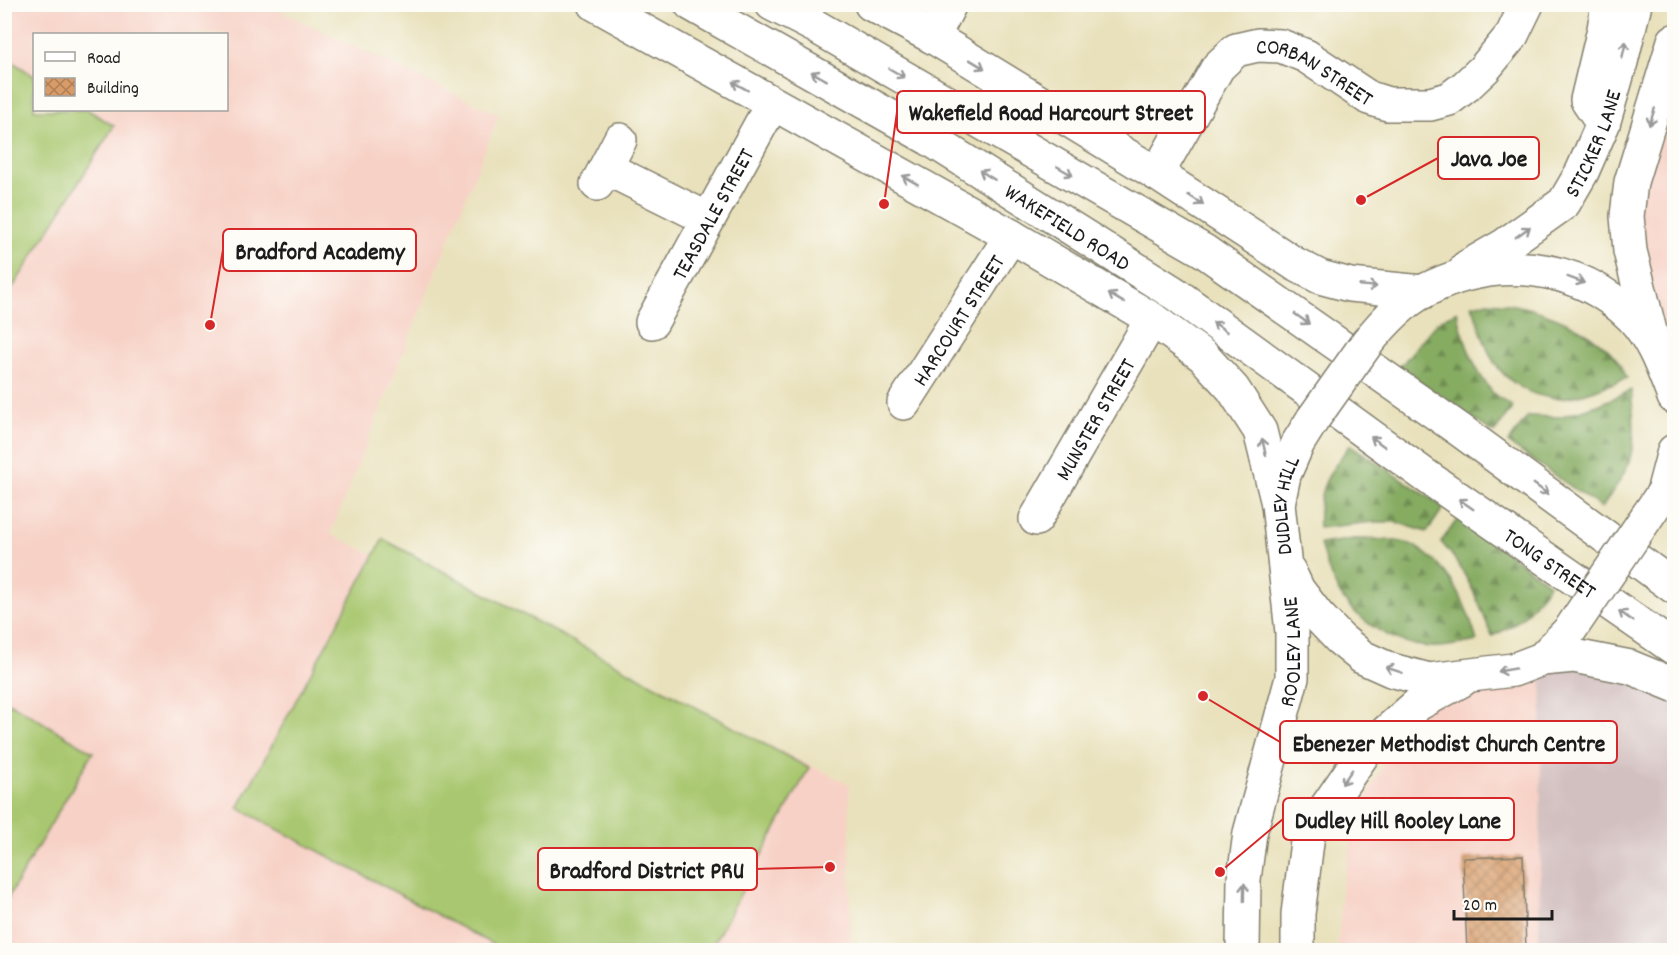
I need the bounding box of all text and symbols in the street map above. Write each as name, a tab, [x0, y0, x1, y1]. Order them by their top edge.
legend	[33, 33, 228, 111]
street label: CORBAN STREET	[1255, 33, 1378, 116]
one-way arrow	[1619, 40, 1631, 59]
text: Road	[87, 47, 121, 72]
one-way arrow	[968, 58, 985, 70]
one-way arrow	[888, 68, 905, 80]
one-way arrow	[810, 70, 827, 82]
text: Building	[87, 77, 139, 102]
one-way arrow	[731, 80, 749, 91]
street label: STICKER LANE	[1558, 87, 1631, 204]
callout: Wakefield Road Harcourt Street	[897, 91, 1205, 133]
text: Wakefield Road Harcourt Street	[909, 98, 1193, 132]
one-way arrow	[1645, 107, 1656, 126]
callout: Java Joe	[1438, 137, 1539, 179]
street label: TEASDALE STREET	[666, 143, 764, 286]
text: Java Joe	[1451, 144, 1528, 178]
one-way arrow	[1056, 166, 1074, 177]
one-way arrow	[979, 169, 996, 181]
one-way arrow	[902, 174, 919, 186]
street label: WAKEFIELD ROAD	[997, 178, 1135, 281]
one-way arrow	[1187, 194, 1204, 206]
one-way arrow	[1514, 226, 1530, 239]
callout: Bradford Academy	[223, 229, 416, 271]
text: Bradford Academy	[235, 237, 406, 271]
street label: HARCOURT STREET	[907, 250, 1014, 393]
one-way arrow	[1566, 275, 1585, 286]
one-way arrow	[1357, 281, 1377, 292]
one-way arrow	[1108, 292, 1125, 304]
one-way arrow	[1293, 313, 1309, 325]
one-way arrow	[1213, 321, 1229, 333]
street label: MUNSTER STREET	[1050, 353, 1145, 487]
one-way arrow	[1371, 435, 1387, 448]
one-way arrow	[1258, 438, 1270, 457]
street label: DUDLEY HILL	[1266, 451, 1310, 557]
one-way arrow	[1533, 483, 1549, 496]
one-way arrow	[1458, 498, 1475, 510]
street label: TONG STREET	[1496, 522, 1601, 608]
street label: ROOLEY LANE	[1273, 595, 1311, 711]
one-way arrow	[1618, 610, 1634, 622]
one-way arrow	[1385, 664, 1404, 675]
one-way arrow	[1498, 665, 1518, 676]
callout: Ebenezer Methodist Church Centre	[1280, 721, 1617, 763]
text: Ebenezer Methodist Church Centre	[1293, 729, 1606, 763]
one-way arrow	[1341, 769, 1353, 785]
callout: Dudley Hill Rooley Lane	[1283, 798, 1514, 840]
text: Dudley Hill Rooley Lane	[1295, 806, 1502, 840]
callout: Bradford District PRU	[538, 848, 757, 890]
text: Bradford District PRU	[550, 856, 744, 890]
one-way arrow	[1238, 883, 1250, 903]
scale bar	[1454, 883, 1552, 921]
text: 20 m	[1463, 894, 1497, 919]

